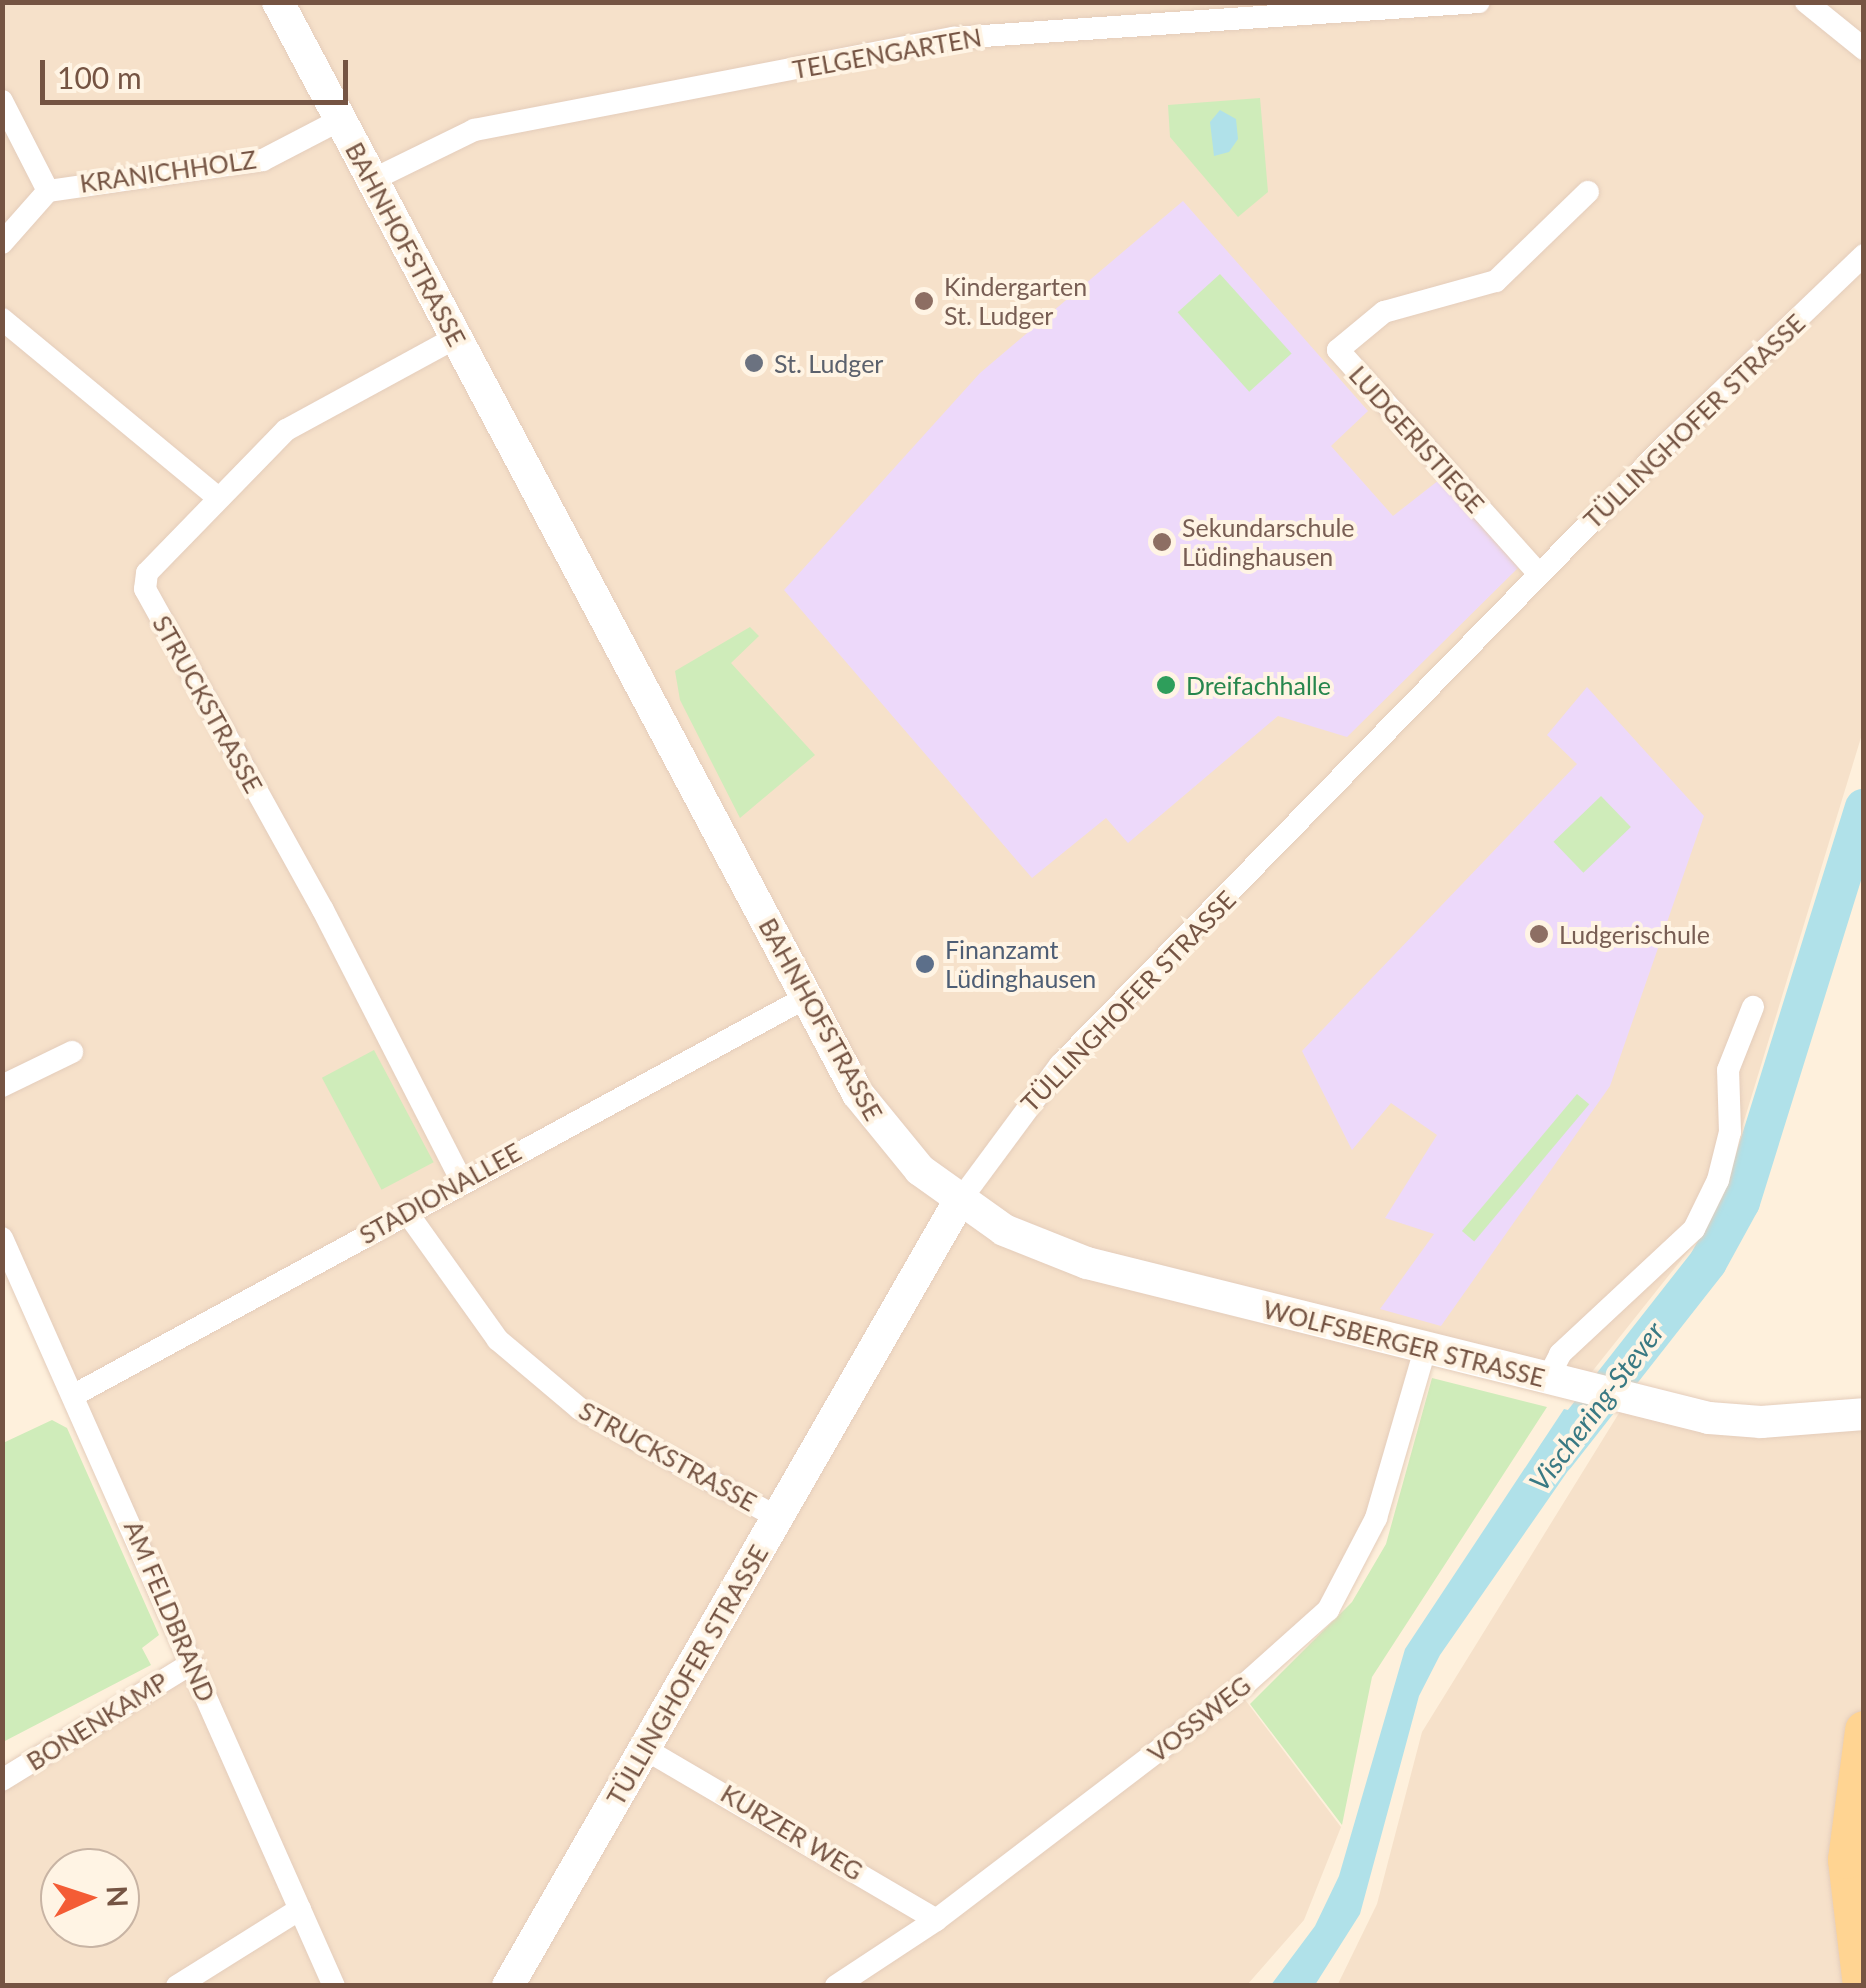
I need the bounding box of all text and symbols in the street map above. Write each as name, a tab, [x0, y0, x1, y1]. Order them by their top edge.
street label: TELGENGARTEN	[790, 22, 984, 84]
scale bar	[45, 40, 352, 102]
text: 100 m	[57, 59, 142, 95]
street label: BAHNHOFSTRASSE	[340, 137, 472, 351]
street label: KRANICHHOLZ	[78, 144, 258, 198]
place label: Kindergarten St. Ludger	[944, 272, 1087, 331]
marker: Kindergarten St. Ludger	[913, 290, 935, 312]
street label: TÜLLINGHOFER STRASSE	[1577, 308, 1811, 534]
place label: St. Ludger	[774, 348, 883, 378]
marker: St. Ludger	[743, 352, 765, 374]
street label: LUDGERISTIEGE	[1343, 359, 1491, 519]
place label: Sekundarschule Lüdinghausen	[1182, 513, 1354, 572]
marker: Sekundarschule Lüdinghausen	[1151, 531, 1173, 553]
street label: STRUCKSTRASSE	[147, 610, 269, 798]
place label: Dreifachhalle	[1186, 670, 1331, 700]
marker: Dreifachhalle	[1155, 674, 1177, 696]
street label: TÜLLINGHOFER STRASSE	[1015, 884, 1241, 1118]
street label: BAHNHOFSTRASSE	[753, 913, 889, 1125]
place label: Ludgerischule	[1559, 919, 1710, 949]
marker: Ludgerischule	[1528, 923, 1550, 945]
place label: Finanzamt Lüdinghausen	[945, 935, 1096, 994]
marker: Finanzamt Lüdinghausen	[914, 953, 936, 975]
street label: STADIONALLEE	[354, 1136, 526, 1250]
street label: WOLFSBERGER STRASSE	[1260, 1293, 1548, 1393]
water label: Vischering-Stever	[1522, 1315, 1670, 1497]
street label: STRUCKSTRASSE	[574, 1395, 762, 1517]
street label: AM FELDBRAND	[118, 1516, 222, 1706]
street label: TÜLLINGHOFER STRASSE	[600, 1540, 774, 1810]
street label: BONENKAMP	[21, 1666, 173, 1776]
street label: VOSSWEG	[1142, 1670, 1256, 1768]
street label: KURZER WEG	[716, 1778, 868, 1886]
north arrow	[40, 1848, 140, 1948]
text: N	[100, 1885, 136, 1908]

